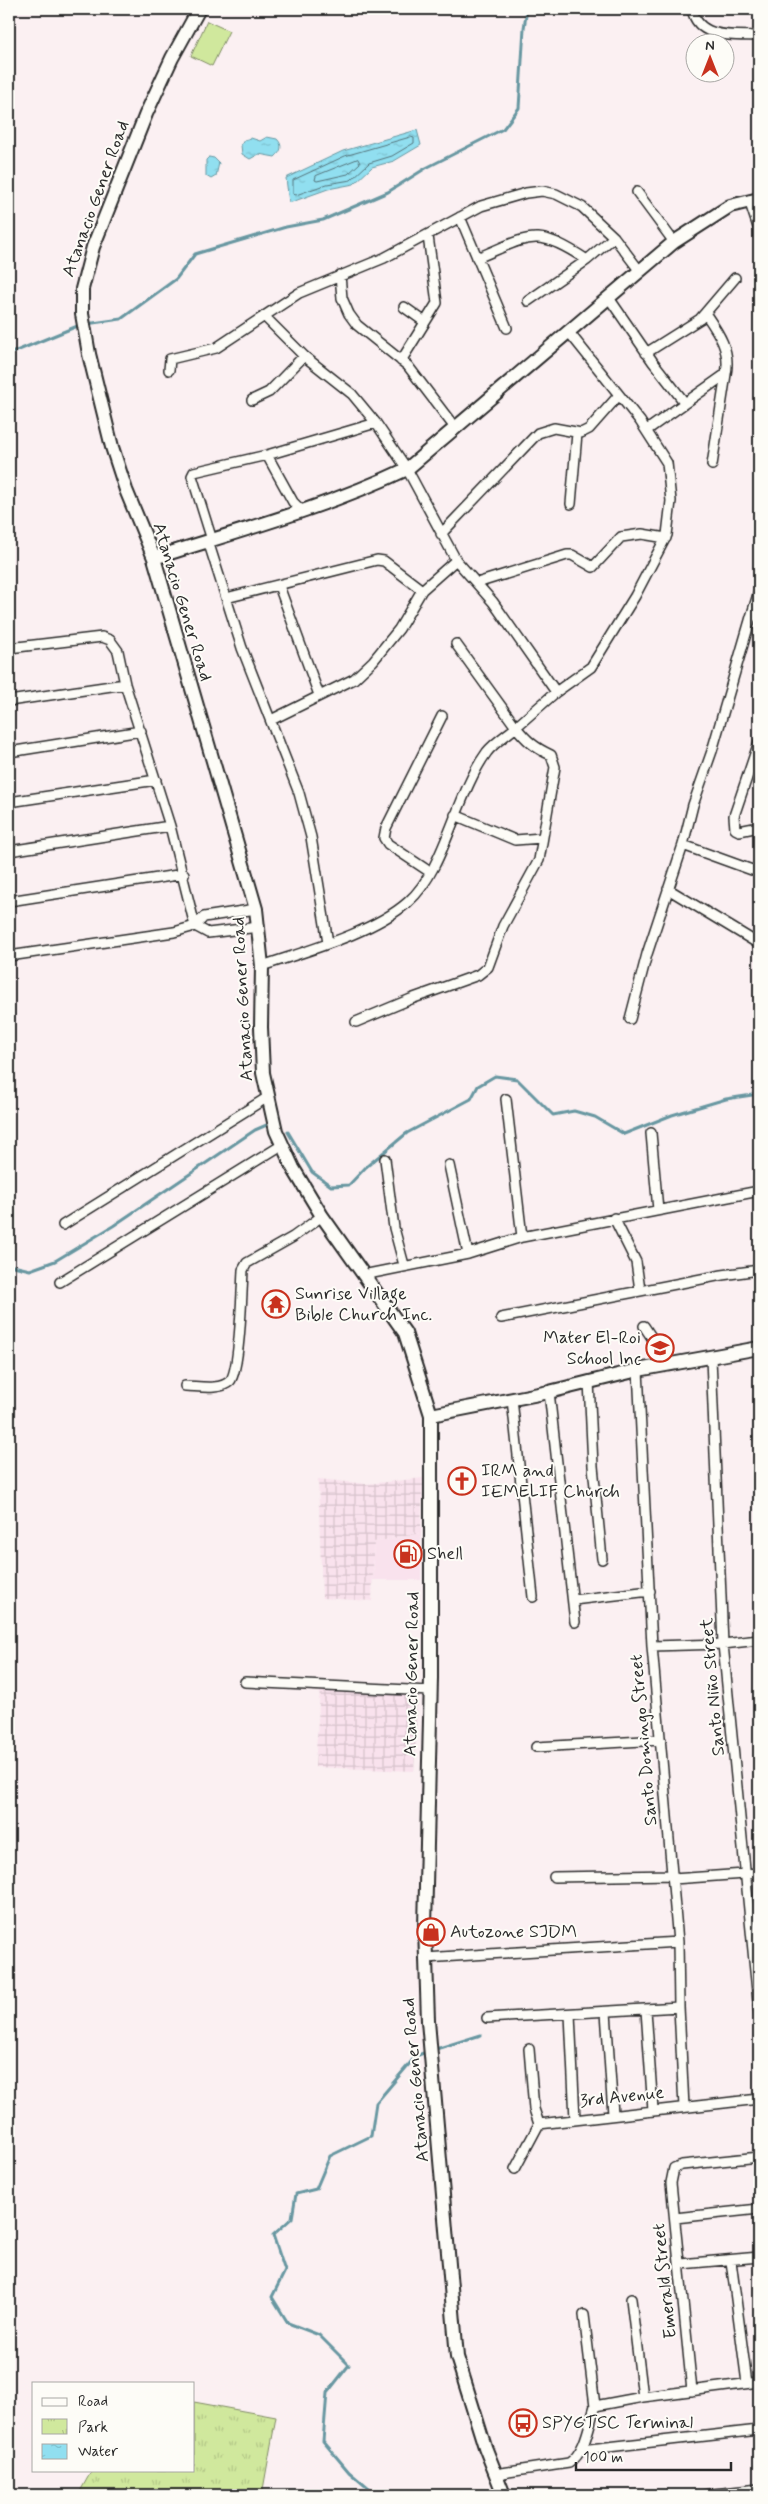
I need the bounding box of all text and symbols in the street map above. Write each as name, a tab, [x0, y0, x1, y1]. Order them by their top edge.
north arrow	[686, 32, 736, 82]
text: N	[705, 37, 715, 55]
street label: Atanacio Gener Road	[57, 117, 135, 281]
street label: Atanacio Gener Road	[146, 520, 218, 684]
street label: Atanacio Gener Road	[227, 916, 259, 1082]
place label: Sunrise Village Bible Church Inc.	[295, 1282, 432, 1327]
temple icon: Sunrise Village Bible Church Inc.	[261, 1289, 291, 1319]
place label: Mater El-Roi School Inc	[543, 1326, 641, 1371]
school or university icon: Mater El-Roi School Inc	[645, 1333, 675, 1363]
place label: IRM and IEMELIF Church	[481, 1459, 620, 1504]
church icon: IRM and IEMELIF Church	[447, 1466, 477, 1496]
fuel station icon: Shell	[393, 1539, 423, 1569]
place label: Shell	[427, 1542, 463, 1566]
street label: Atanacio Gener Road	[399, 1591, 425, 1757]
street label: Santo Niño Street	[695, 1617, 731, 1757]
street label: Santo Domingo Street	[625, 1653, 663, 1827]
shop icon: Autozone SJDM	[416, 1917, 446, 1947]
place label: Autozone SJDM	[450, 1920, 577, 1944]
street label: Atanacio Gener Road	[397, 1997, 435, 2163]
street label: 3rd Avenue	[579, 2081, 665, 2113]
street label: Emerald Street	[647, 2222, 683, 2340]
legend	[32, 2382, 195, 2472]
text: Road	[78, 2392, 108, 2412]
bus stop icon: SPYGTSC Terminal	[508, 2408, 538, 2438]
place label: SPYGTSC Terminal	[542, 2411, 693, 2435]
text: Park	[78, 2418, 108, 2438]
scale bar	[576, 2439, 730, 2471]
text: Water	[78, 2442, 118, 2462]
text: 100 m	[583, 2448, 623, 2468]

